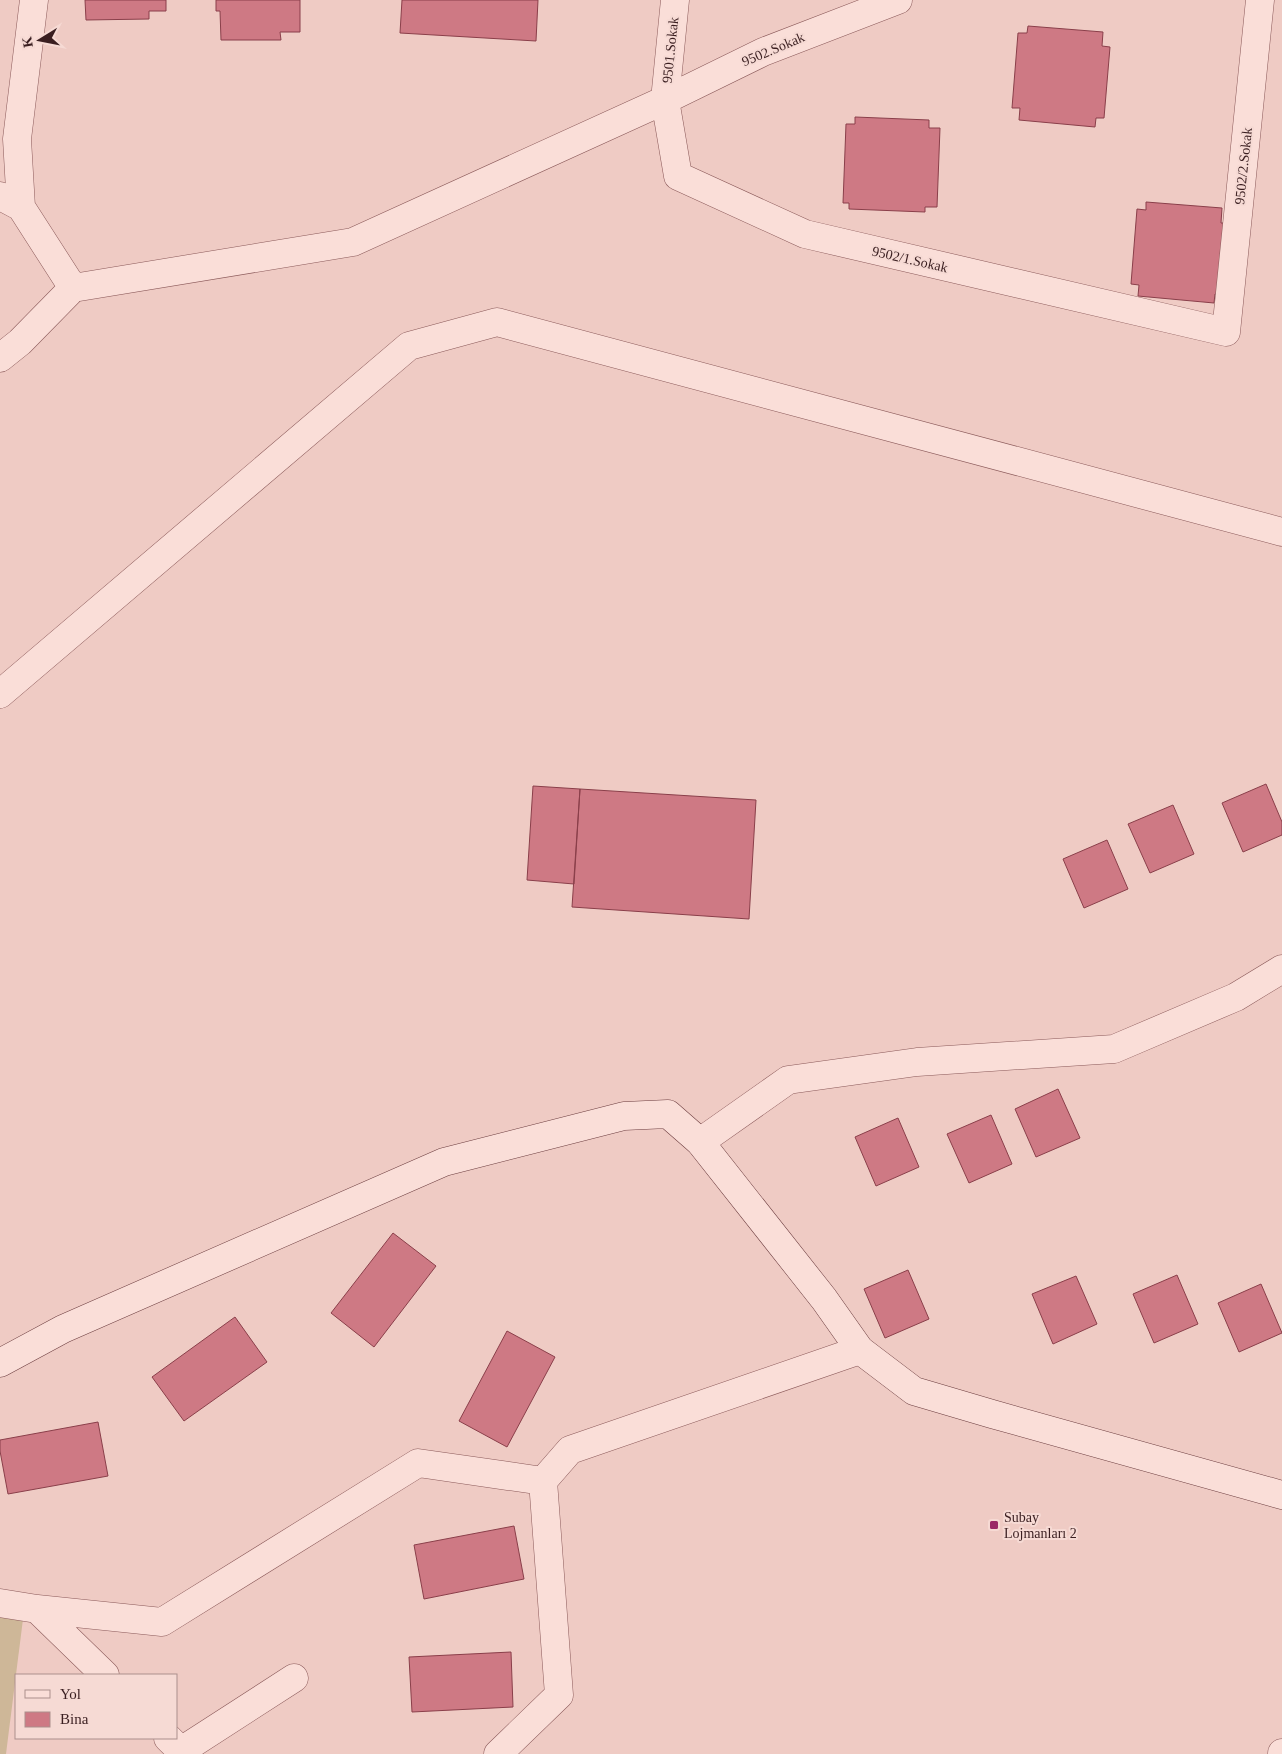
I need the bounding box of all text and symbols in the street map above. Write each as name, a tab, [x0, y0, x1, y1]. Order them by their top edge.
north arrow	[15, 15, 65, 65]
street label: 9501.Sokak	[660, 16, 681, 84]
street label: 9502.Sokak	[740, 30, 807, 69]
text: K	[19, 35, 36, 49]
street label: 9502/2.Sokak	[1232, 127, 1255, 205]
street label: 9502/1.Sokak	[870, 243, 949, 275]
place label: Subay Lojmanları 2	[1004, 1510, 1077, 1541]
marker: Subay Lojmanları 2	[988, 1519, 1000, 1531]
legend	[15, 1674, 178, 1739]
text: Yol	[60, 1686, 81, 1702]
text: Bina	[60, 1711, 89, 1727]

